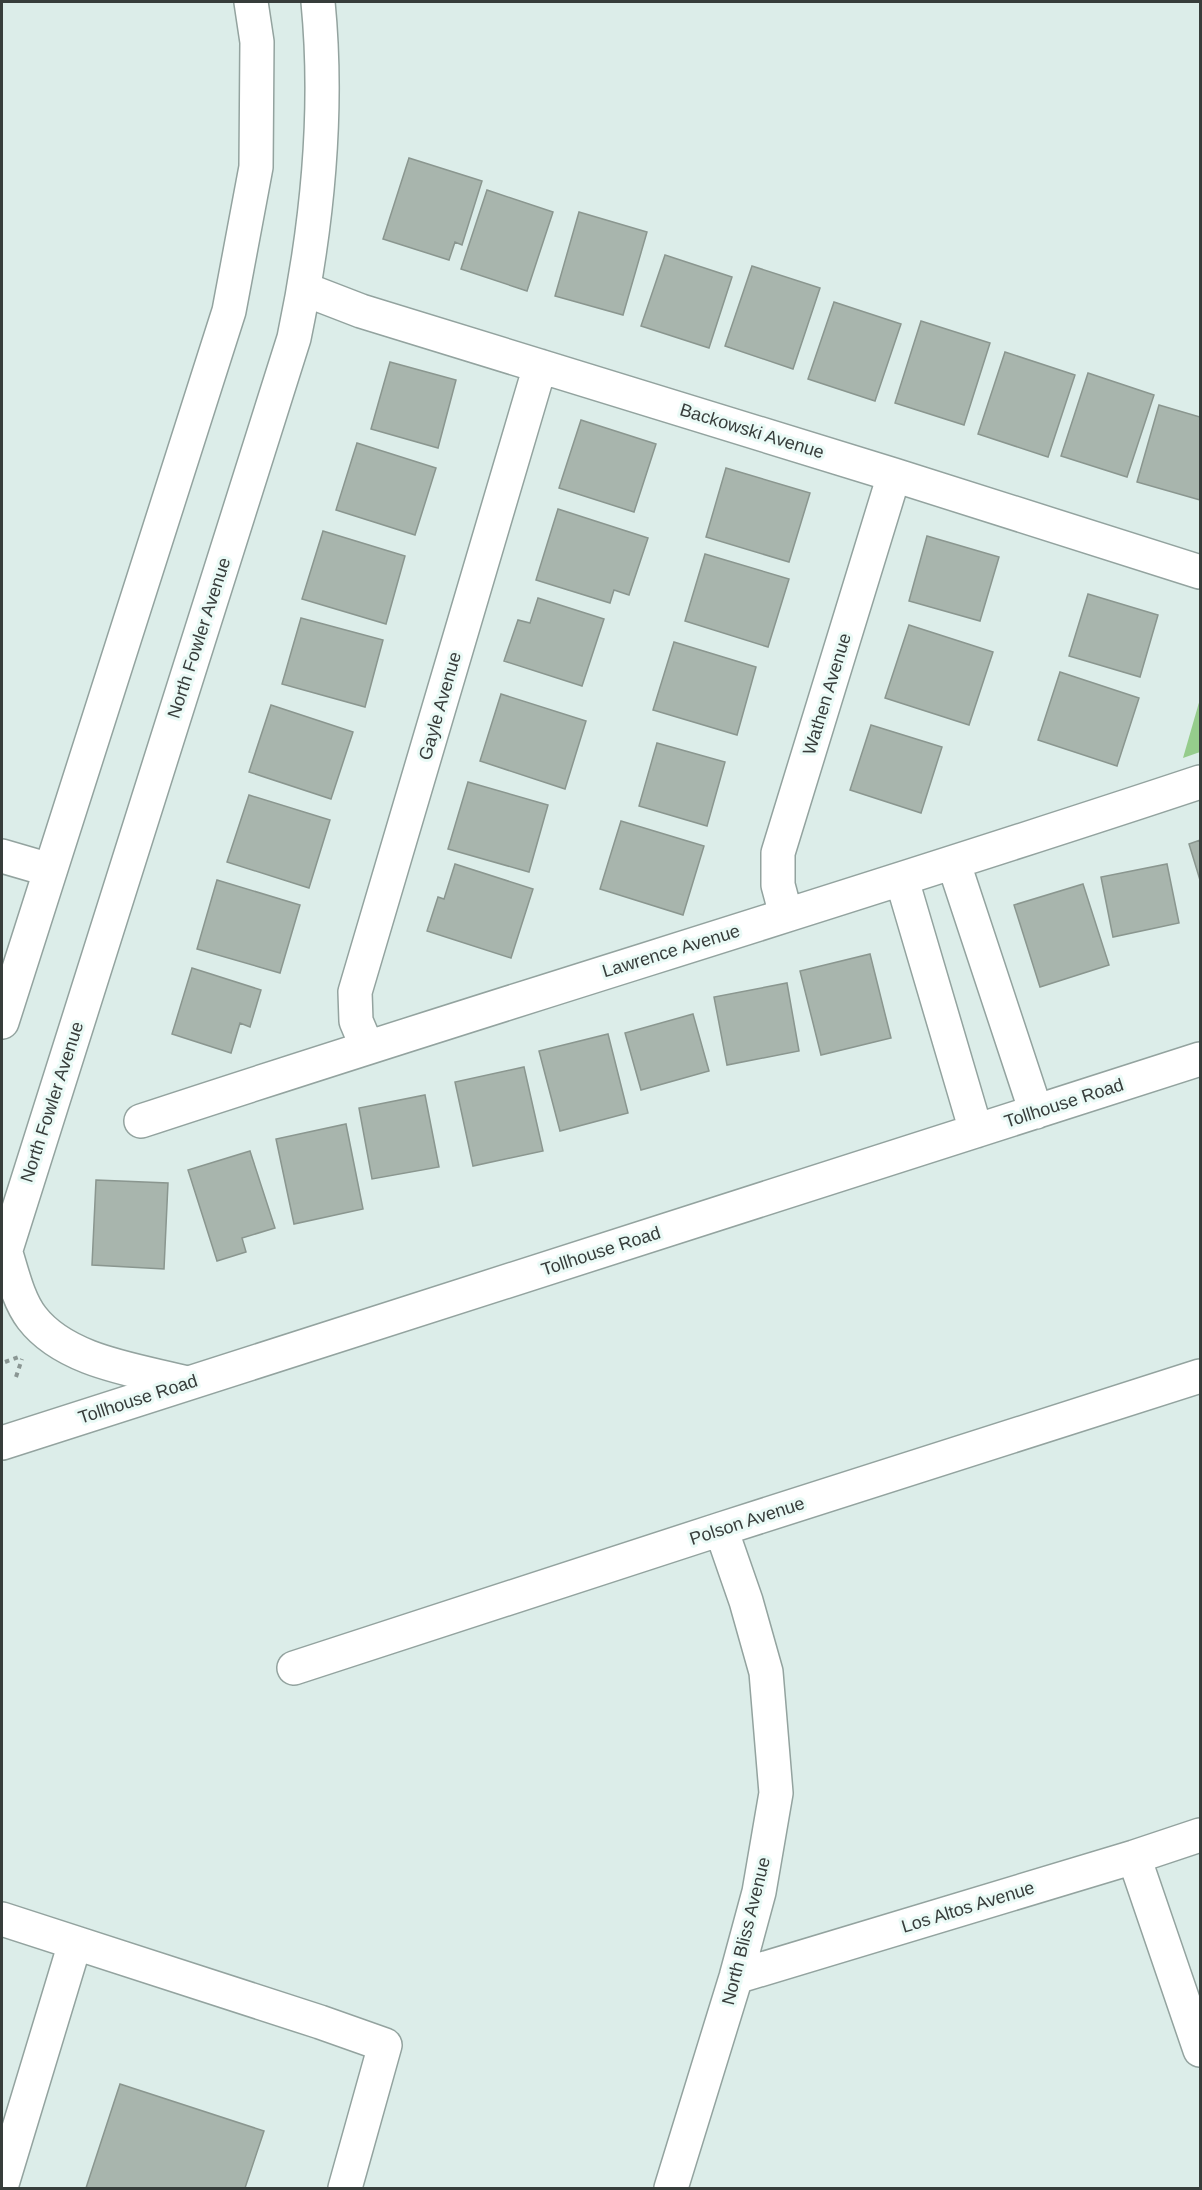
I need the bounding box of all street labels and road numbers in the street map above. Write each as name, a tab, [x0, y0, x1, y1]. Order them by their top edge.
street label: Backowski Avenue	[677, 400, 827, 462]
street label: North Fowler Avenue	[164, 555, 234, 721]
street label: Wathen Avenue	[799, 631, 855, 757]
street label: Gayle Avenue	[415, 650, 465, 762]
street label: Lawrence Avenue	[600, 921, 742, 981]
street label: North Fowler Avenue	[17, 1019, 87, 1185]
street label: Tollhouse Road	[1002, 1074, 1126, 1132]
street label: Tollhouse Road	[539, 1222, 663, 1280]
street label: Tollhouse Road	[76, 1370, 200, 1428]
street label: Polson Avenue	[687, 1493, 807, 1549]
street label: North Bliss Avenue	[718, 1855, 774, 2007]
street label: Los Altos Avenue	[899, 1877, 1037, 1937]

